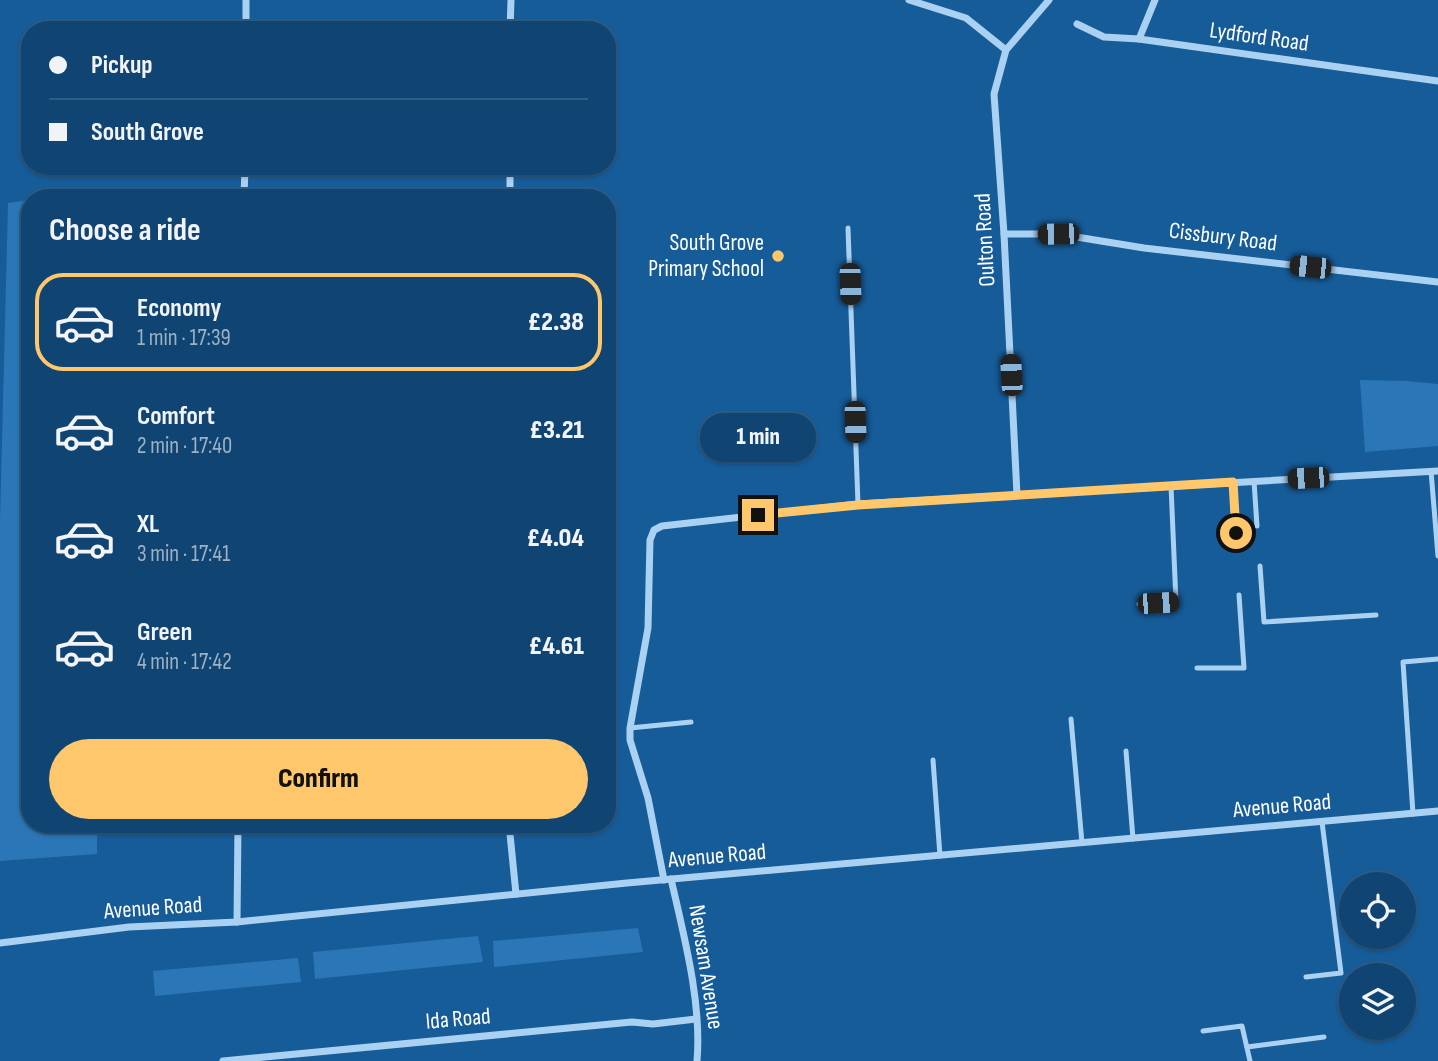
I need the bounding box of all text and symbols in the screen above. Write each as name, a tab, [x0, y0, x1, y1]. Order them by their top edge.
street label: Lydford Road	[1208, 16, 1310, 58]
text: Pickup	[91, 50, 153, 81]
text: South Grove	[91, 117, 204, 148]
street label: Oulton Road	[969, 193, 1001, 287]
text: Choose a ride	[49, 211, 201, 250]
street label: Cissbury Road	[1167, 216, 1279, 258]
car	[1037, 223, 1080, 245]
place label: South Grove Primary School	[648, 229, 764, 283]
marker: South Grove Primary School	[770, 248, 786, 264]
car	[1289, 254, 1332, 280]
car	[839, 263, 862, 305]
icon: car	[53, 291, 116, 354]
text: Economy	[137, 293, 221, 324]
text: £2.38	[528, 307, 584, 338]
text: 1 min · 17:39	[137, 324, 231, 352]
car	[1000, 353, 1023, 397]
icon: car	[53, 399, 116, 462]
text: Comfort	[137, 401, 215, 432]
car	[844, 401, 867, 443]
callout: 1 min	[700, 414, 816, 462]
text: £3.21	[529, 415, 584, 446]
text: 1 min	[736, 423, 780, 451]
text: 2 min · 17:40	[137, 432, 232, 460]
car	[1287, 466, 1330, 490]
route end	[742, 499, 774, 531]
icon: car	[53, 507, 116, 570]
text: XL	[137, 509, 159, 540]
route start	[1220, 517, 1252, 549]
text: £4.04	[527, 523, 584, 554]
text: 3 min · 17:41	[137, 540, 230, 568]
car	[1137, 591, 1180, 615]
icon: car	[53, 615, 116, 678]
text: Green	[137, 617, 192, 648]
text: £4.61	[529, 631, 584, 662]
text: 4 min · 17:42	[137, 648, 232, 676]
button: Confirm	[49, 739, 588, 819]
street label: Avenue Road	[1231, 788, 1332, 824]
street label: Avenue Road	[666, 838, 767, 874]
map controls	[1339, 872, 1416, 1040]
button: locate	[1339, 872, 1416, 949]
street label: Avenue Road	[102, 891, 203, 925]
street label: Newsam Avenue	[682, 903, 730, 1031]
button: layers	[1339, 963, 1416, 1040]
street label: Ida Road	[424, 1002, 492, 1036]

